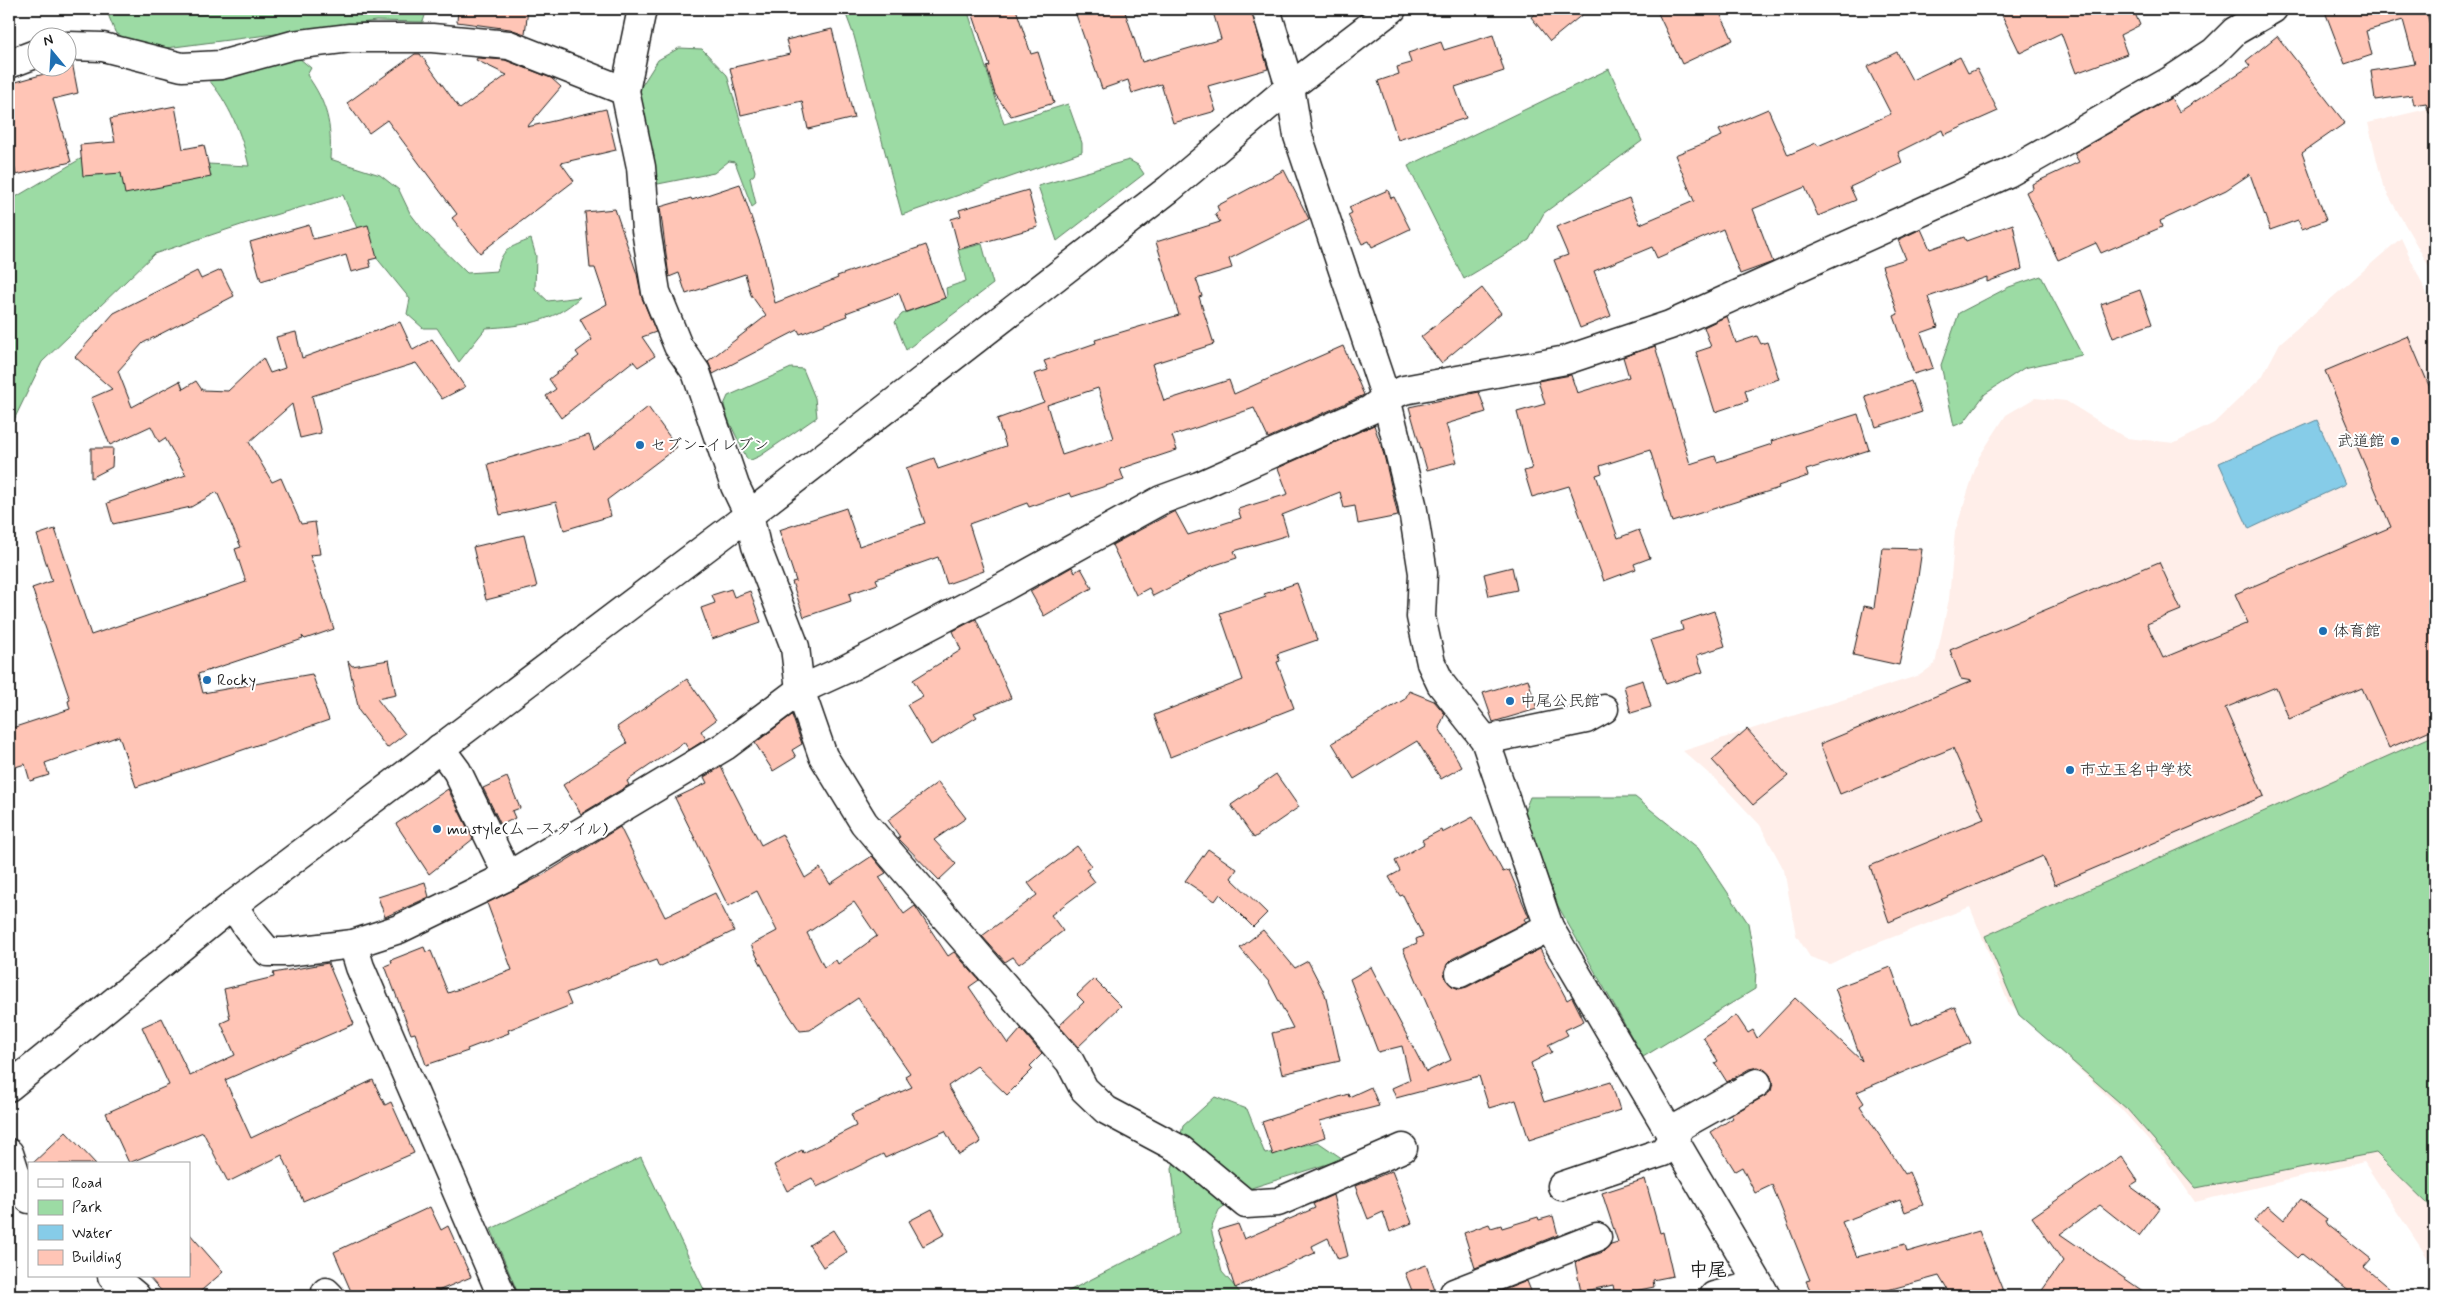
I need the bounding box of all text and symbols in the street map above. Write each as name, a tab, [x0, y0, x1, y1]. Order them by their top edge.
north arrow	[28, 28, 78, 78]
text: N	[41, 31, 56, 51]
place label: 武道館	[2337, 431, 2385, 452]
place label: セブン-イレブン	[650, 435, 769, 456]
marker: 武道館	[2389, 435, 2401, 447]
marker: セブン-イレブン	[634, 439, 646, 451]
place label: 体育館	[2333, 621, 2381, 642]
marker: 体育館	[2317, 625, 2329, 637]
place label: Rocky	[217, 670, 256, 691]
marker: Rocky	[201, 674, 213, 686]
place label: 中尾公民館	[1520, 691, 1600, 712]
marker: 中尾公民館	[1504, 695, 1516, 707]
place label: 市立玉名中学校	[2080, 760, 2192, 781]
marker: 市立玉名中学校	[2064, 764, 2076, 776]
place label: mu style(厶ースタイル)	[447, 819, 608, 840]
marker: mu style(厶ースタイル)	[431, 823, 443, 835]
legend	[28, 1162, 190, 1278]
text: Road	[72, 1174, 102, 1194]
text: Park	[72, 1198, 102, 1218]
text: Water	[72, 1224, 112, 1244]
text: Building	[72, 1248, 122, 1269]
district label: 中尾	[1689, 1258, 1727, 1283]

